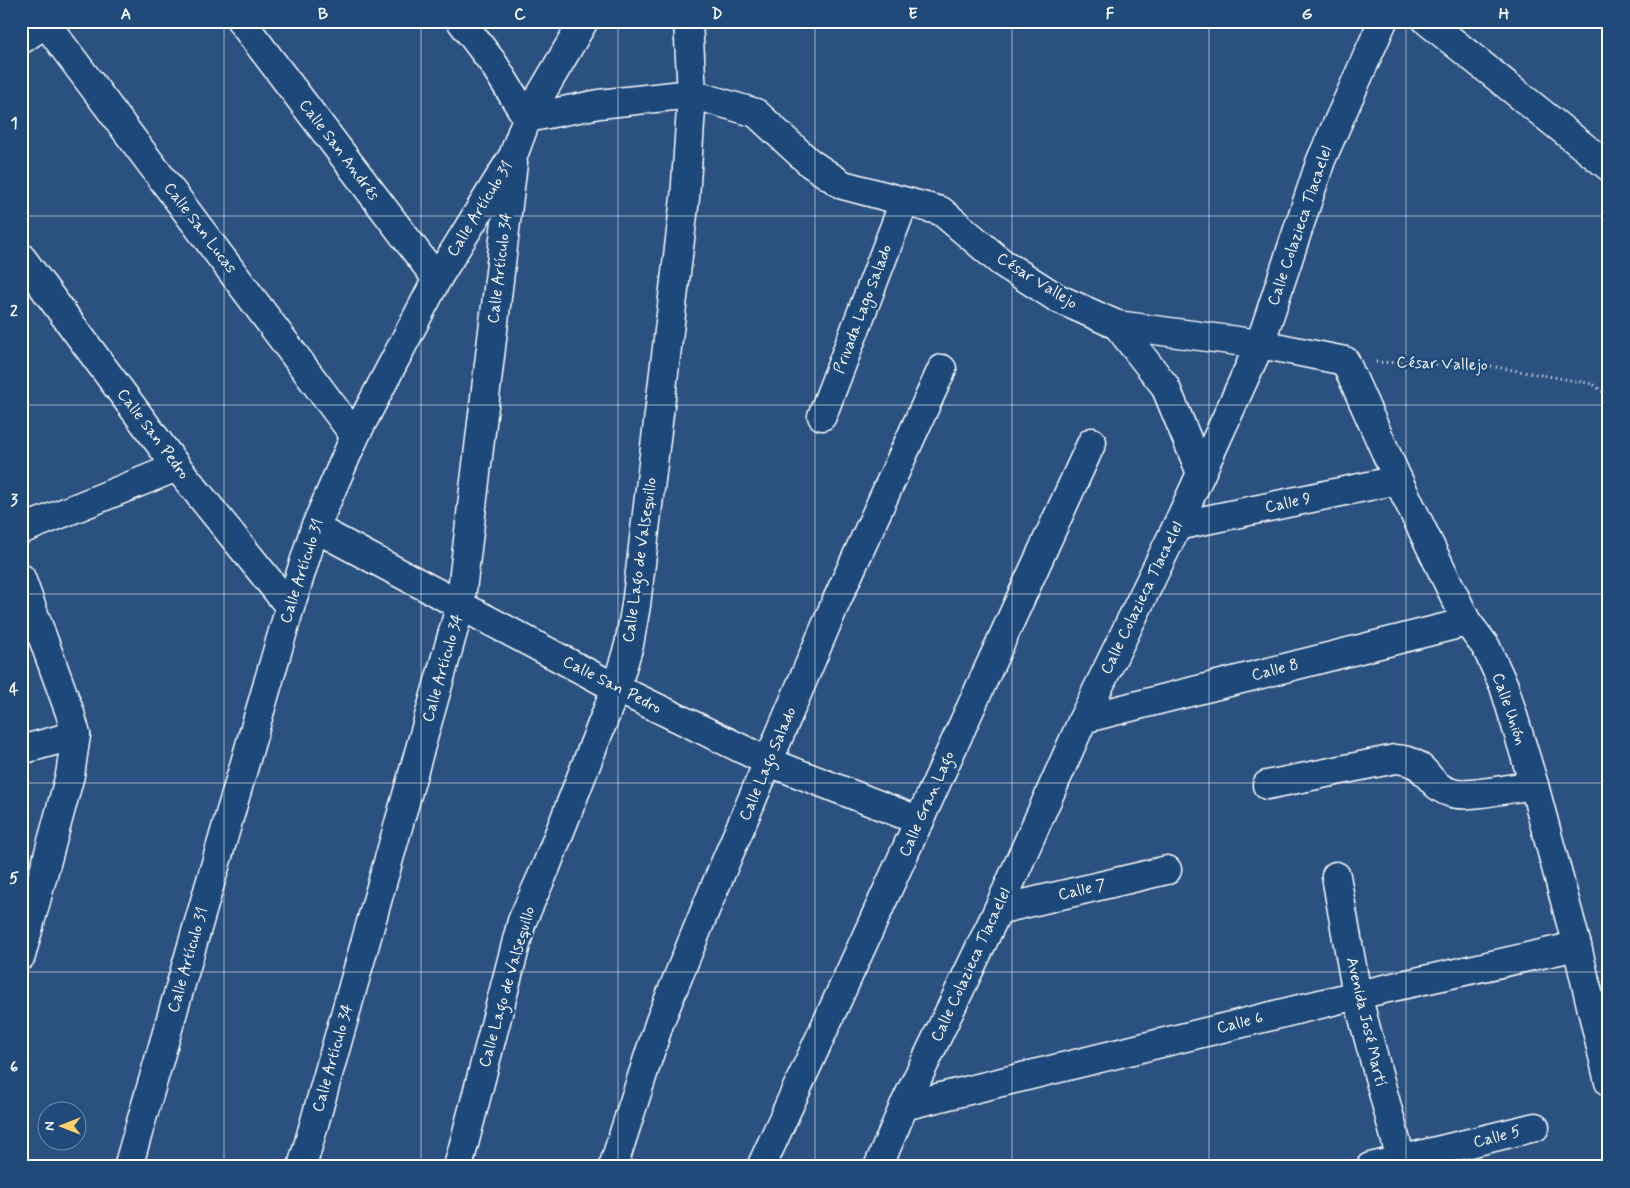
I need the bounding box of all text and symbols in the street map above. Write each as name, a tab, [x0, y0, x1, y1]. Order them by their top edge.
text: A	[121, 4, 131, 25]
text: B	[318, 4, 328, 25]
text: C	[514, 4, 526, 25]
text: D	[711, 4, 723, 25]
text: E	[908, 4, 918, 25]
text: F	[1106, 4, 1115, 25]
text: G	[1302, 4, 1313, 25]
text: H	[1499, 4, 1510, 25]
street label: Calle San Andrés	[294, 95, 384, 205]
text: 1	[10, 113, 18, 134]
street label: Calle Colazieca Tlacaelel	[1263, 143, 1337, 309]
street label: Calle Artículo 31	[442, 157, 518, 261]
street label: Calle San Lucas	[159, 178, 241, 278]
street label: Calle Artículo 34	[483, 211, 517, 325]
street label: Privada Lago Salado	[829, 241, 898, 377]
street label: César Vallejo	[993, 248, 1081, 314]
text: 2	[10, 301, 18, 322]
street label: César Vallejo	[1396, 352, 1488, 376]
street label: Calle San Pedro	[112, 384, 194, 484]
street label: Calle Lago de Valsequillo	[618, 476, 663, 644]
street label: Calle 9	[1263, 488, 1313, 518]
text: 3	[10, 490, 18, 511]
street label: Calle Artículo 31	[275, 516, 329, 626]
street label: Calle Colazieca Tlacaelel	[1096, 518, 1188, 678]
street label: Calle Artículo 34	[418, 611, 469, 725]
street label: Calle San Pedro	[559, 651, 665, 719]
street label: Calle 8	[1249, 654, 1301, 686]
street label: Calle Unión	[1487, 670, 1531, 748]
text: 4	[9, 679, 19, 700]
street label: Calle Lago Salado	[735, 704, 802, 825]
street label: Calle Gran Lago	[894, 748, 961, 861]
text: 5	[9, 868, 19, 889]
street label: Calle 7	[1056, 874, 1108, 906]
street label: Calle Colazieca Tlacaelel	[926, 885, 1016, 1045]
street label: Calle Lago de Valsequillo	[474, 904, 541, 1070]
street label: Calle Artículo 31	[163, 905, 213, 1015]
street label: Avenida José Martí	[1341, 955, 1391, 1089]
street label: Calle Artículo 34	[308, 1001, 359, 1115]
street label: Calle 6	[1215, 1007, 1265, 1039]
text: 6	[10, 1057, 18, 1078]
north arrow	[38, 1100, 88, 1150]
text: N	[41, 1121, 59, 1131]
street label: Calle 5	[1471, 1121, 1523, 1153]

